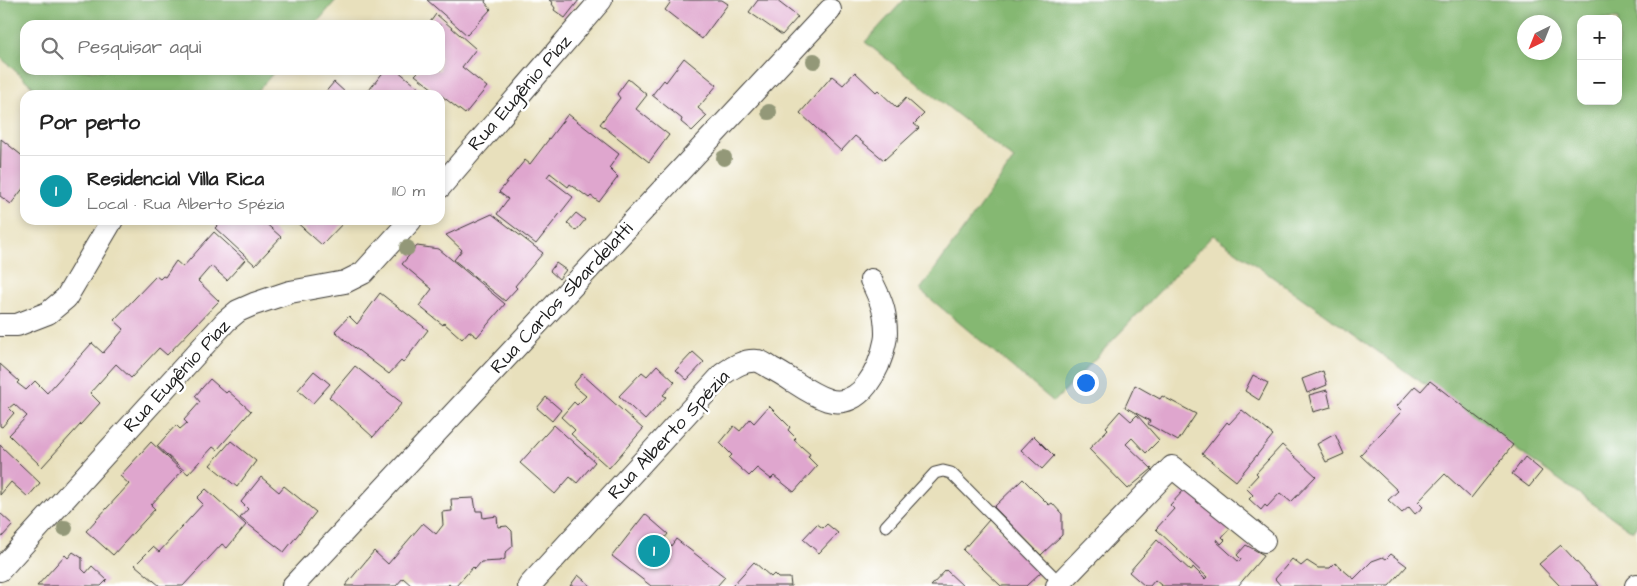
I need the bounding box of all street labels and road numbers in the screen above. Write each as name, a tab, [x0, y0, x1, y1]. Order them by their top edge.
street label: Rua Eugênio Piaz	[462, 29, 579, 158]
street label: Rua Carlos Sbardelatti	[484, 216, 640, 380]
street label: Rua Eugênio Piaz	[117, 313, 238, 439]
street label: Rua Alberto Spézia	[602, 364, 736, 506]

